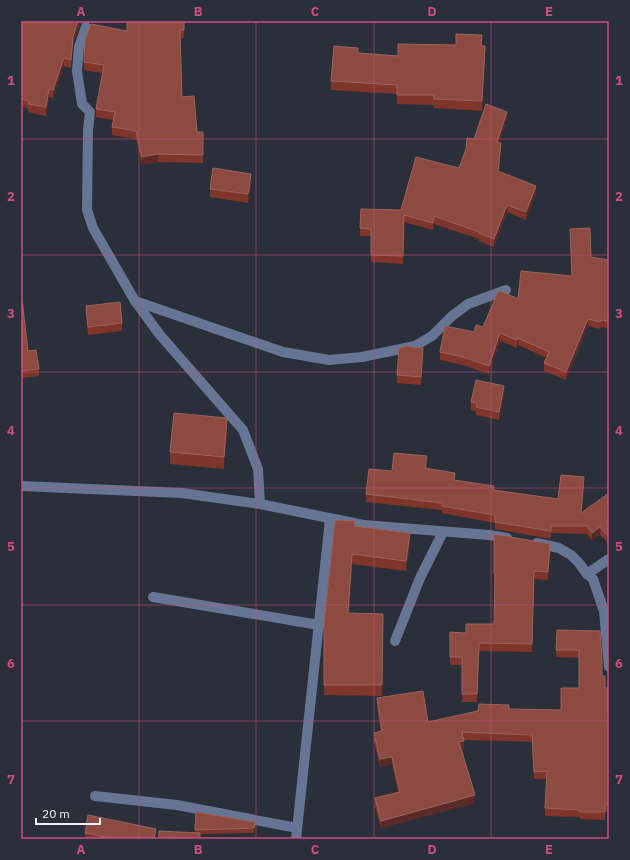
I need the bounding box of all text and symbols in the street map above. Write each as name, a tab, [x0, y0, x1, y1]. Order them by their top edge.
text: A	[77, 3, 86, 20]
text: B	[194, 3, 203, 20]
text: C	[311, 3, 320, 20]
text: D	[427, 3, 437, 20]
text: E	[545, 3, 553, 20]
text: 1	[7, 72, 15, 89]
text: 1	[615, 72, 623, 89]
text: 2	[7, 188, 15, 205]
text: 2	[615, 188, 623, 205]
text: 3	[7, 305, 15, 322]
text: 3	[615, 305, 623, 322]
text: 4	[7, 422, 15, 439]
text: 4	[615, 422, 623, 439]
text: 5	[7, 538, 15, 555]
text: 5	[615, 538, 623, 555]
text: 6	[7, 655, 15, 672]
text: 6	[615, 655, 623, 672]
text: 7	[7, 771, 15, 788]
text: 7	[615, 771, 623, 788]
scale bar	[36, 800, 100, 826]
text: 20 m	[42, 806, 70, 821]
text: A	[77, 841, 86, 858]
text: B	[194, 841, 203, 858]
text: C	[311, 841, 320, 858]
text: D	[427, 841, 437, 858]
text: E	[545, 841, 553, 858]

